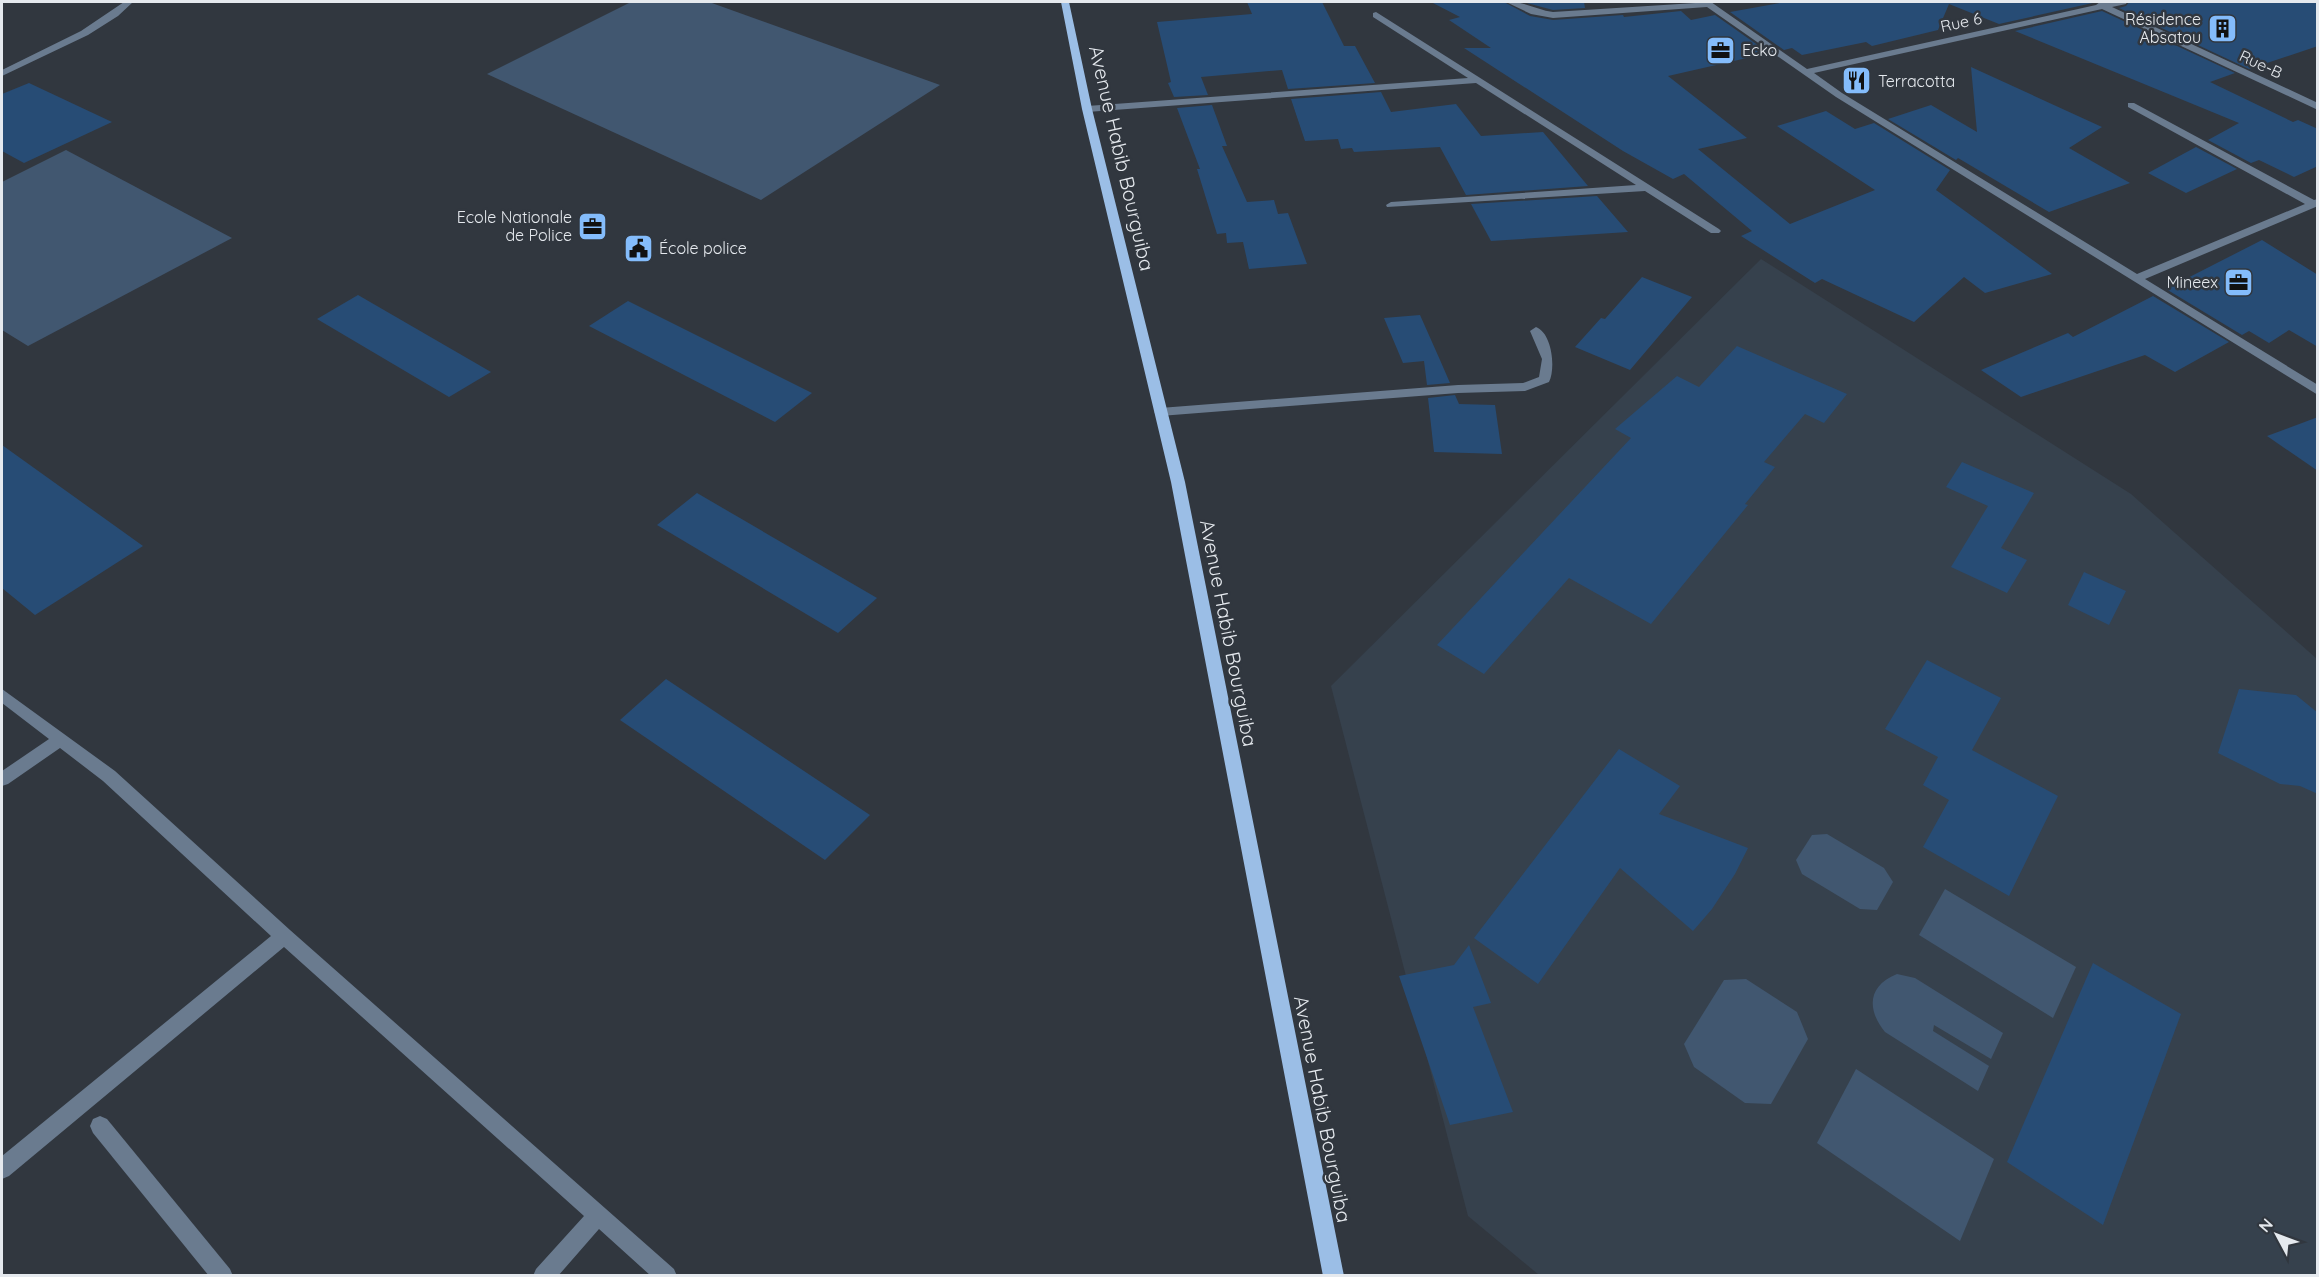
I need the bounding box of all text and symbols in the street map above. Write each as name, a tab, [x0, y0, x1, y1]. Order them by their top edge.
street label: Rue 6	[1939, 8, 1984, 36]
place label: Résidence Absatou	[2125, 9, 2201, 47]
building icon: Résidence Absatou	[2206, 12, 2238, 44]
office icon: Ecko	[1705, 34, 1737, 66]
place label: Ecko	[1742, 40, 1777, 60]
street label: Avenue Habib Bourguiba	[1084, 43, 1160, 273]
street label: Rue-B	[2236, 45, 2286, 83]
restaurant icon: Terracotta	[1841, 65, 1873, 97]
place label: Terracotta	[1878, 71, 1955, 91]
place label: Ecole Nationale de Police	[457, 207, 572, 245]
office icon: Ecole Nationale de Police	[577, 210, 609, 242]
public building icon: École police	[622, 232, 654, 264]
place label: École police	[659, 238, 747, 258]
office icon: Mineex	[2223, 266, 2255, 298]
place label: Mineex	[2166, 272, 2218, 292]
street label: Avenue Habib Bourguiba	[1195, 518, 1263, 748]
street label: Avenue Habib Bourguiba	[1289, 994, 1357, 1224]
north arrow	[2247, 1205, 2307, 1265]
text: N	[2254, 1214, 2277, 1236]

